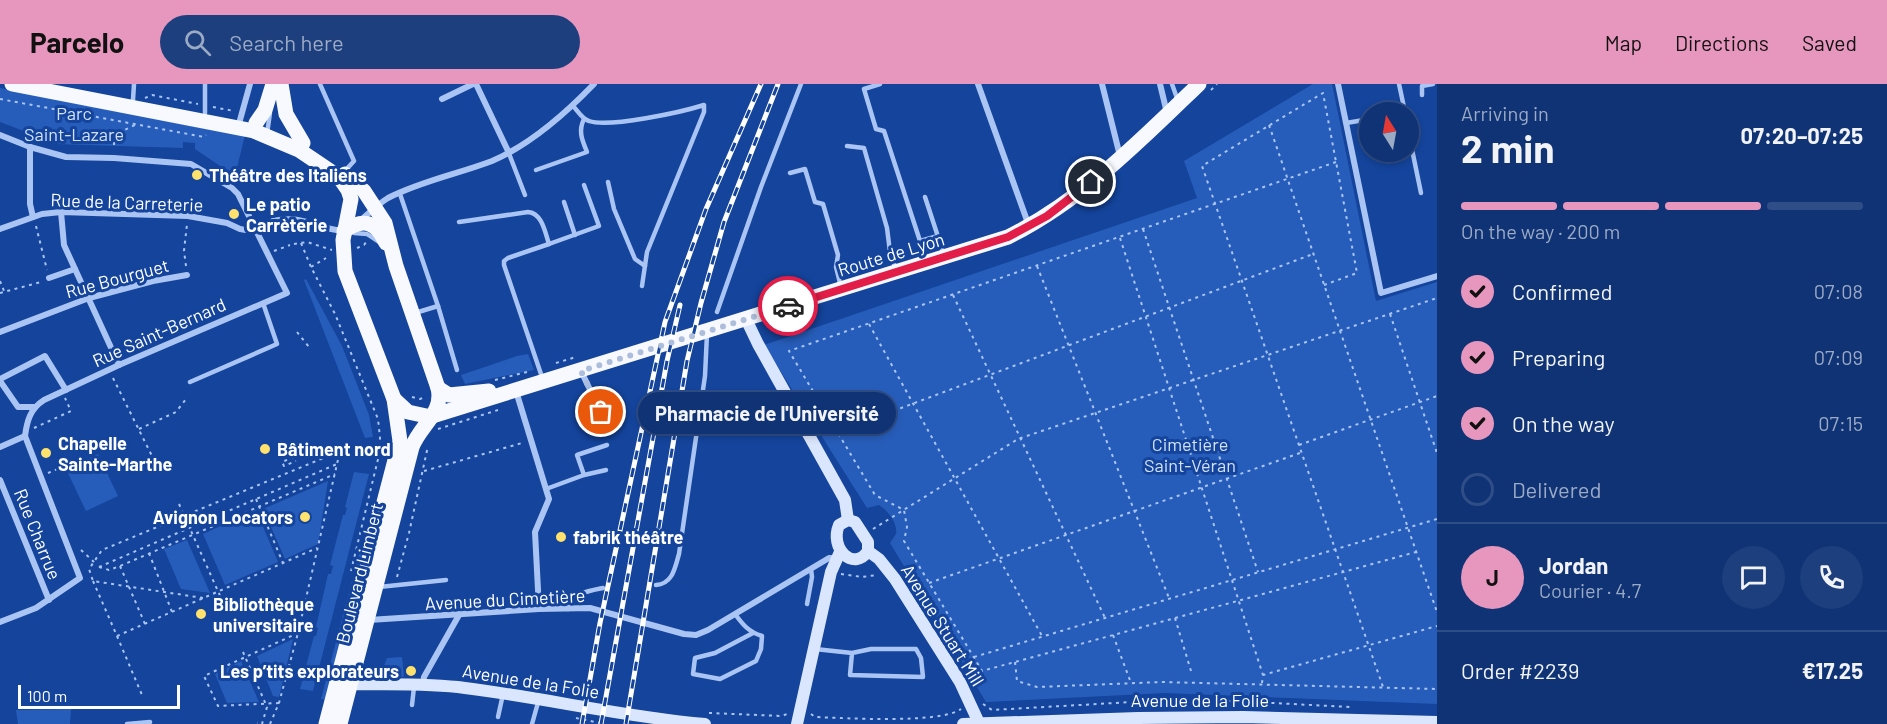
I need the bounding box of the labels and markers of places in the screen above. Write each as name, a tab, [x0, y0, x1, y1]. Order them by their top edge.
pin	[1065, 156, 1116, 207]
place label: Théâtre des Italiens	[209, 164, 367, 186]
marker: Théâtre des Italiens	[190, 168, 204, 182]
place label: Le patio Carrèterie	[246, 193, 328, 236]
marker: Le patio Carrèterie	[227, 207, 241, 221]
pin	[575, 386, 626, 437]
callout: Pharmacie de l'Université	[637, 391, 895, 433]
place label: Chapelle Sainte-Marthe	[58, 432, 172, 475]
place label: Bâtiment nord	[277, 438, 391, 460]
marker: Bâtiment nord	[258, 442, 272, 456]
marker: Chapelle Sainte-Marthe	[39, 446, 53, 460]
place label: Avignon Locators	[153, 506, 293, 528]
marker: Avignon Locators	[298, 510, 312, 524]
place label: fabrik théâtre	[573, 526, 684, 548]
marker: fabrik théâtre	[554, 530, 568, 544]
place label: Bibliothèque universitaire	[213, 593, 314, 636]
marker: Bibliothèque universitaire	[194, 607, 208, 621]
place label: Les p’tits explorateurs	[220, 660, 399, 682]
marker: Les p’tits explorateurs	[404, 664, 418, 678]

